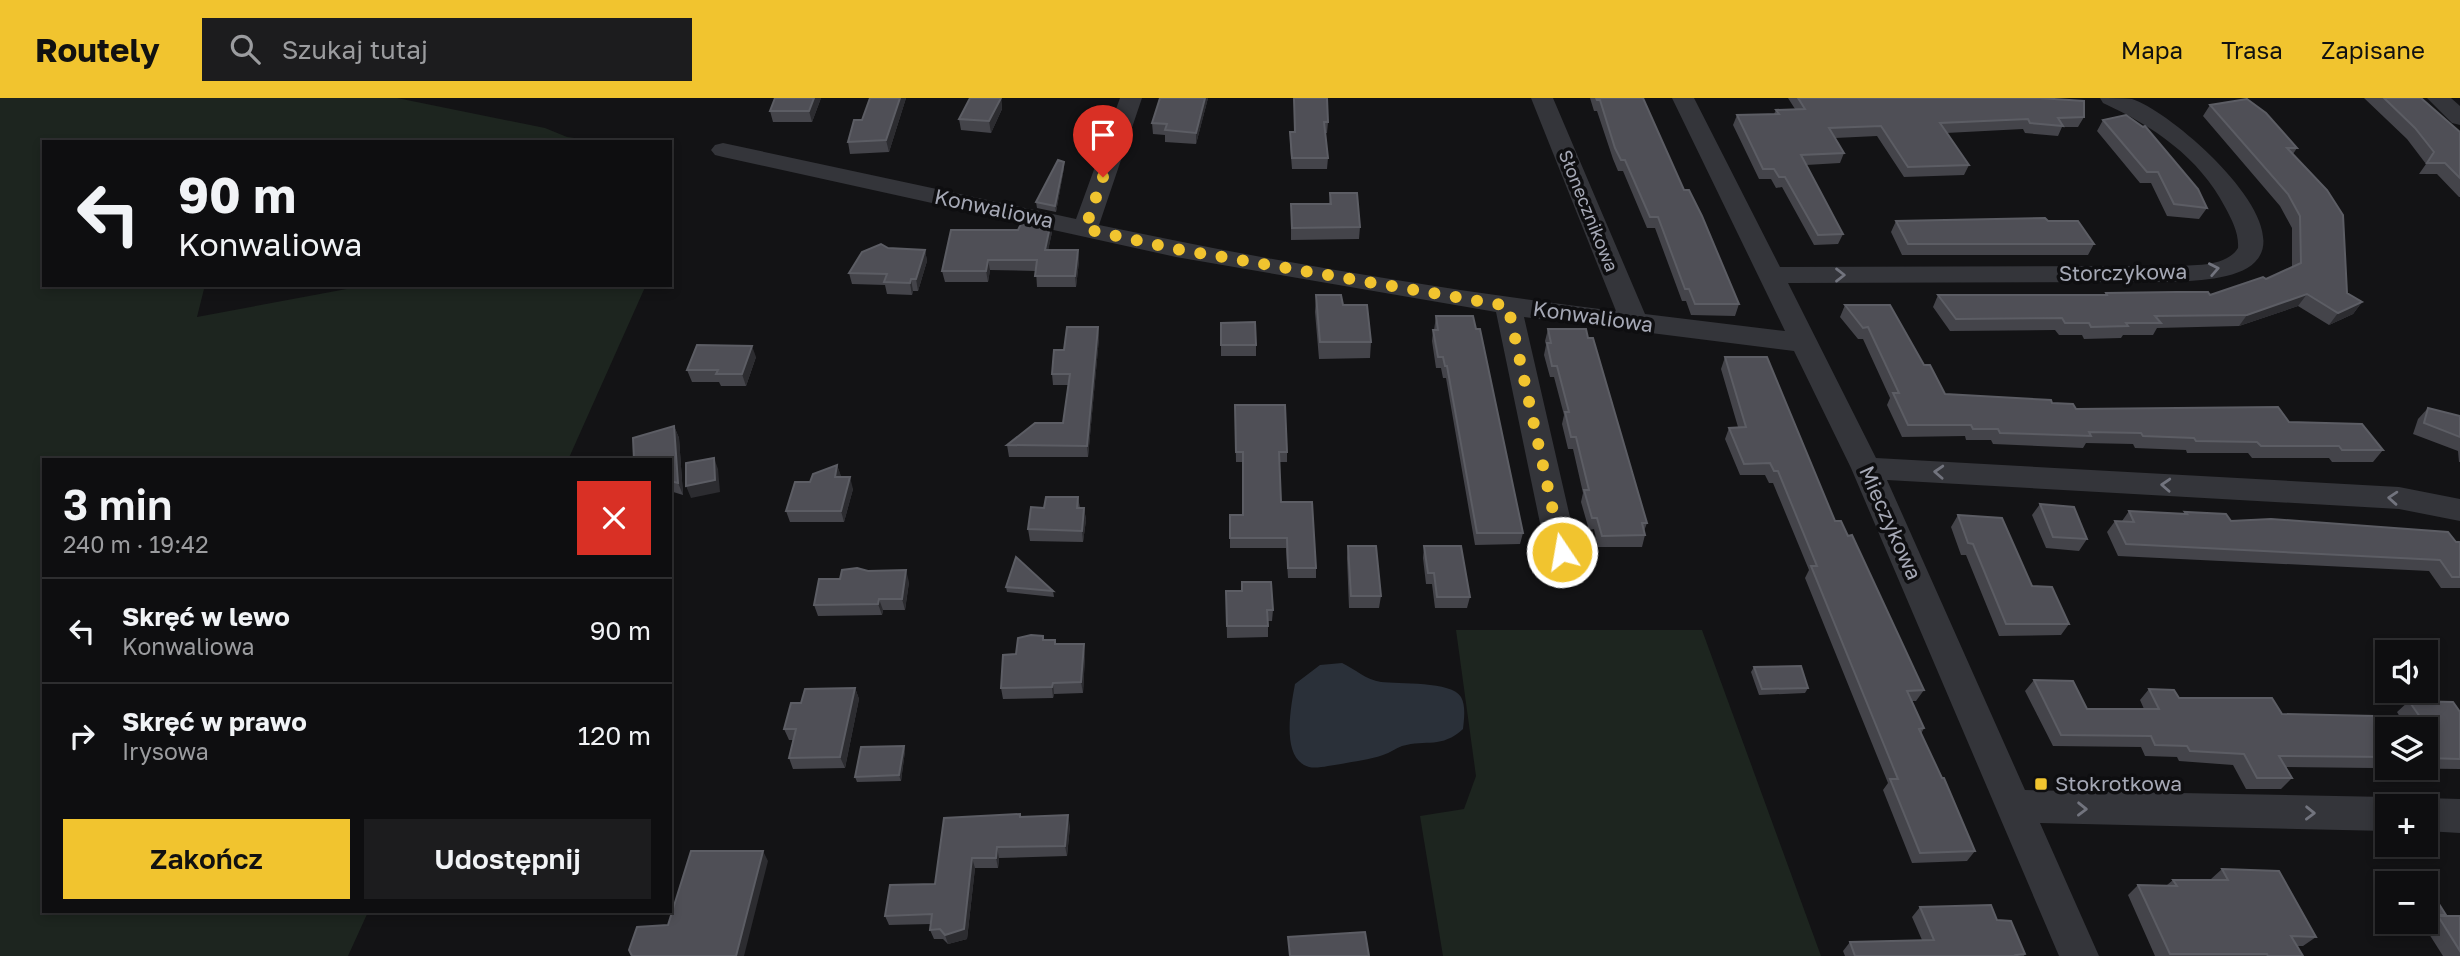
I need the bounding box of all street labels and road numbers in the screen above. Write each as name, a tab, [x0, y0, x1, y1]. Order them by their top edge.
street label: Słonecznikowa	[1554, 146, 1623, 275]
street label: Konwaliowa	[932, 183, 1056, 233]
street label: Storczykowa	[2059, 258, 2187, 286]
street label: Konwaliowa	[1531, 295, 1655, 337]
street label: Mieczykowa	[1854, 461, 1928, 584]

